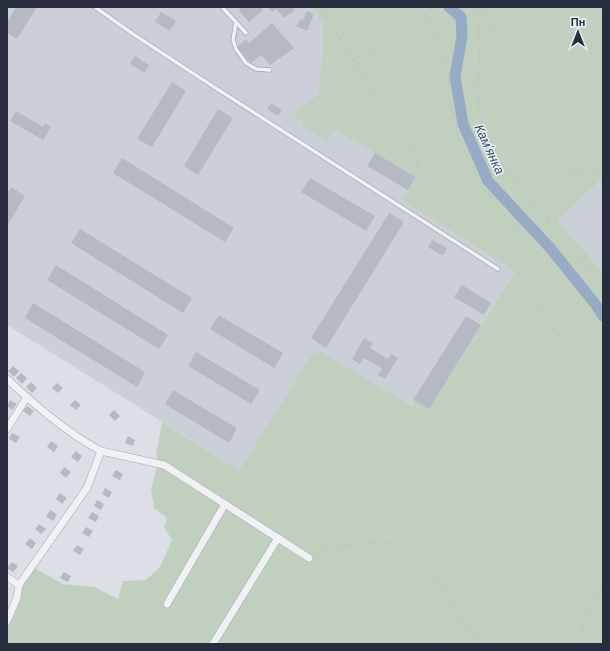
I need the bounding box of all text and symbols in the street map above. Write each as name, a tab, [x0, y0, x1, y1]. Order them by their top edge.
north arrow	[558, 12, 598, 52]
text: Пн	[571, 15, 585, 29]
water label: Кам'янка	[471, 121, 509, 177]

